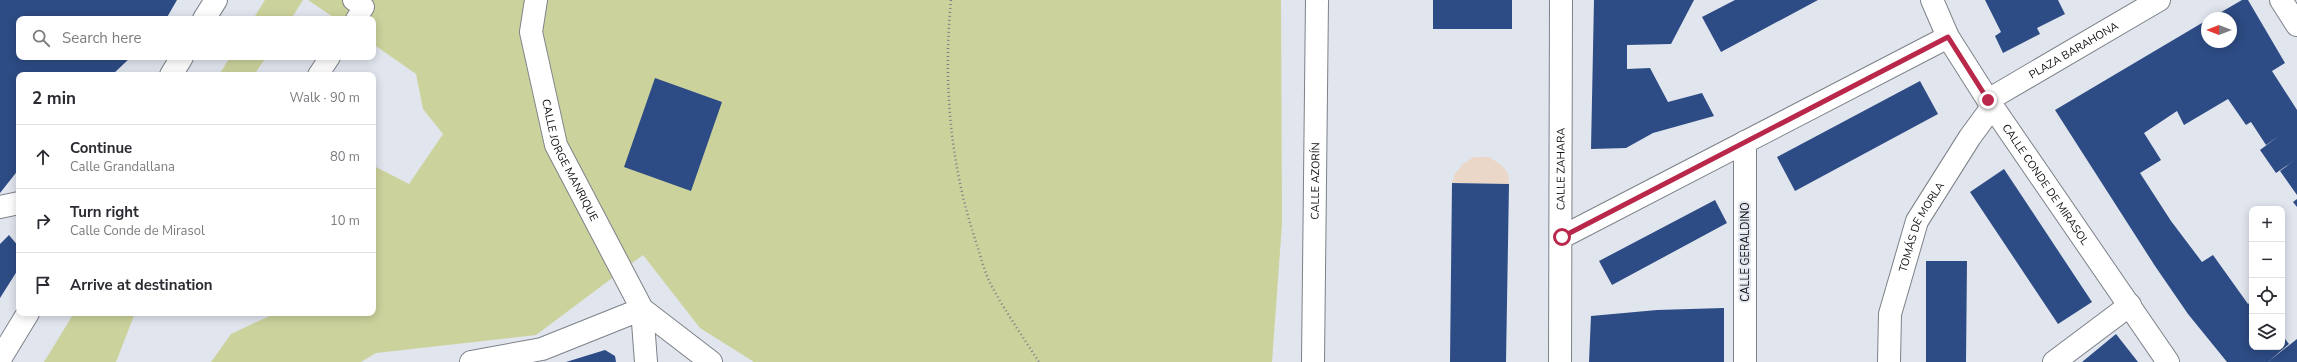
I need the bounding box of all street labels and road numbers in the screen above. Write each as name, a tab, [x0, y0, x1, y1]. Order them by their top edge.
street label: PLAZA BARAHONA	[2026, 18, 2121, 82]
street label: CALLE JORGE MANRIQUE	[539, 98, 602, 224]
street label: CALLE CONDE DE MIRASOL	[1999, 121, 2093, 248]
street label: CALLE ZAHARA	[1553, 128, 1568, 210]
street label: CALLE AZORÍN	[1307, 142, 1323, 220]
street label: TOMÁS DE MORLA	[1895, 179, 1947, 274]
street label: CALLE GERALDINO	[1738, 202, 1753, 302]

